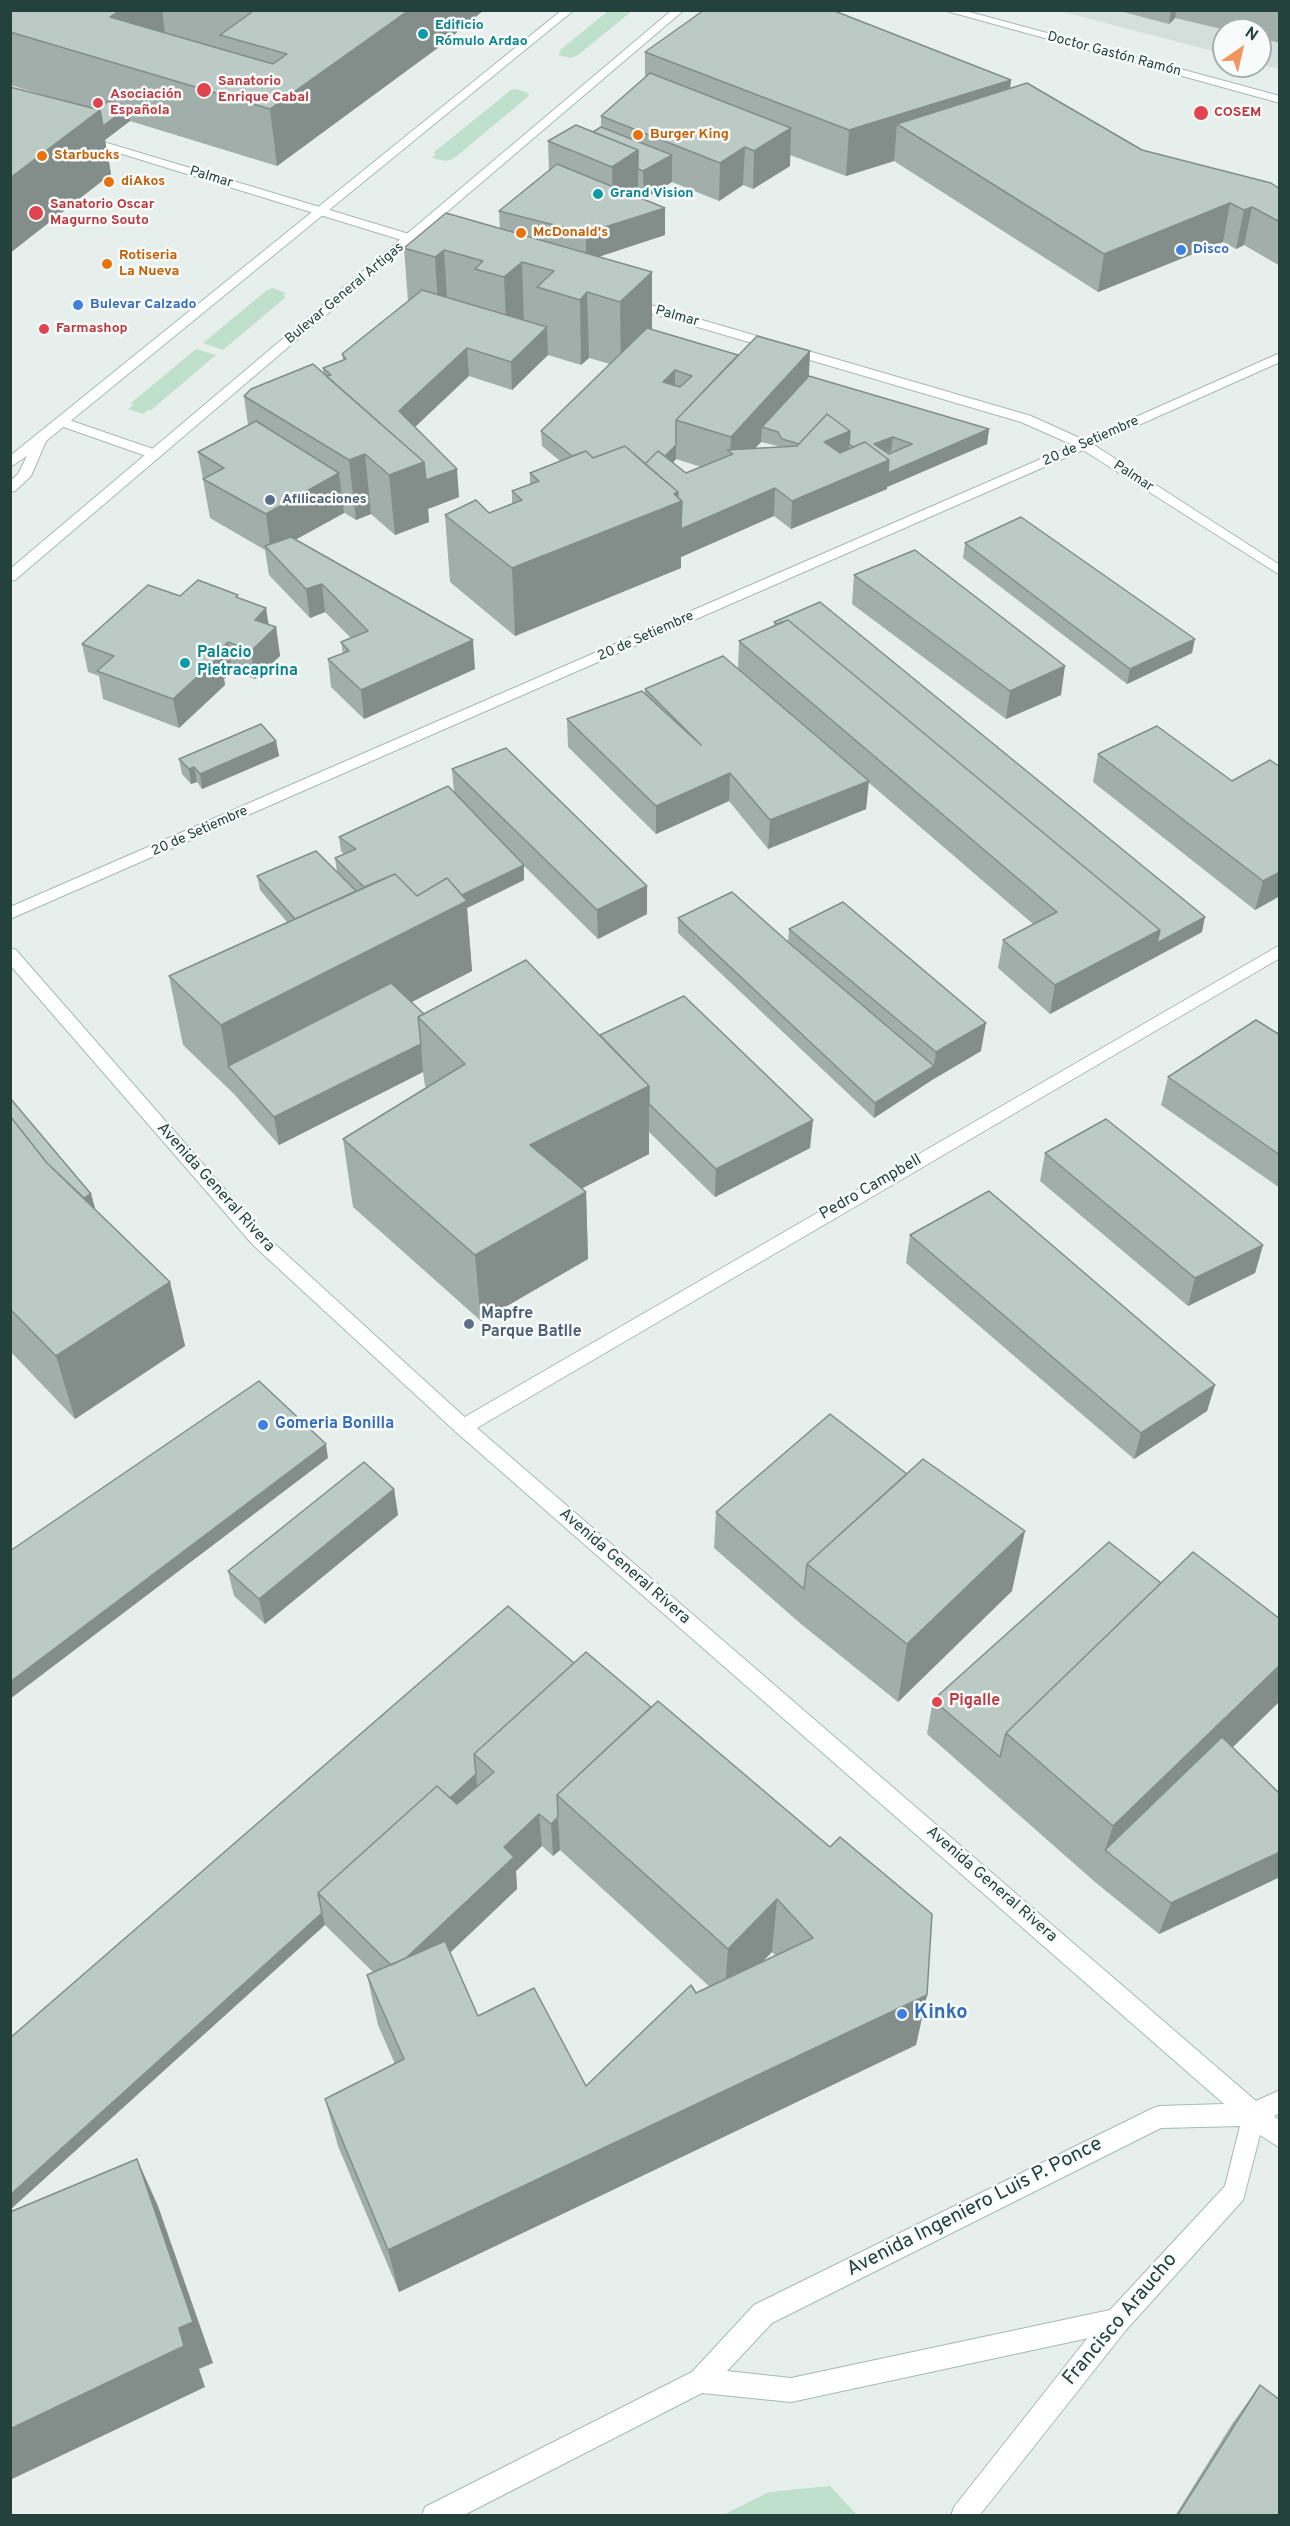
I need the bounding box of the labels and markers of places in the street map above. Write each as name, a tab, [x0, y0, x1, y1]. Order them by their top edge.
place label: Edificio Rómulo Ardao	[435, 18, 528, 50]
marker: Edificio Rómulo Ardao	[416, 27, 430, 41]
place label: Sanatorio Enrique Cabal	[218, 74, 309, 106]
marker: Sanatorio Enrique Cabal	[195, 81, 213, 99]
place label: Asociación Española	[110, 87, 182, 120]
marker: Asociación Española	[91, 96, 105, 110]
marker: COSEM	[1192, 104, 1210, 122]
place label: COSEM	[1214, 105, 1261, 121]
place label: Burger King	[650, 127, 729, 143]
marker: Burger King	[631, 128, 645, 142]
place label: Starbucks	[54, 148, 120, 164]
marker: Starbucks	[35, 149, 49, 163]
place label: diAkos	[121, 174, 165, 190]
marker: diAkos	[102, 175, 116, 189]
place label: Grand Vision	[610, 186, 693, 202]
marker: Grand Vision	[591, 187, 605, 201]
place label: Sanatorio Oscar Magurno Souto	[50, 197, 154, 230]
marker: Sanatorio Oscar Magurno Souto	[27, 204, 45, 222]
place label: McDonald's	[533, 225, 608, 241]
marker: McDonald's	[514, 226, 528, 240]
place label: Disco	[1193, 242, 1229, 258]
marker: Disco	[1174, 243, 1188, 257]
place label: Rotiseria La Nueva	[119, 248, 179, 280]
marker: Rotiseria La Nueva	[100, 257, 114, 271]
place label: Bulevar Calzado	[90, 297, 197, 313]
marker: Bulevar Calzado	[71, 298, 85, 312]
place label: Farmashop	[56, 321, 128, 337]
marker: Farmashop	[37, 322, 51, 336]
place label: Afilicaciones	[282, 492, 367, 508]
marker: Afilicaciones	[263, 493, 277, 507]
place label: Palacio Pietracaprina	[197, 644, 298, 682]
marker: Palacio Pietracaprina	[178, 656, 192, 670]
place label: Mapfre Parque Batlle	[481, 1305, 582, 1343]
marker: Mapfre Parque Batlle	[462, 1317, 476, 1331]
place label: Gomeria Bonilla	[275, 1415, 394, 1435]
marker: Gomeria Bonilla	[256, 1418, 270, 1432]
place label: Pigalle	[949, 1692, 1000, 1712]
marker: Pigalle	[930, 1695, 944, 1709]
place label: Kinko	[914, 2002, 968, 2026]
marker: Kinko	[895, 2007, 909, 2021]

